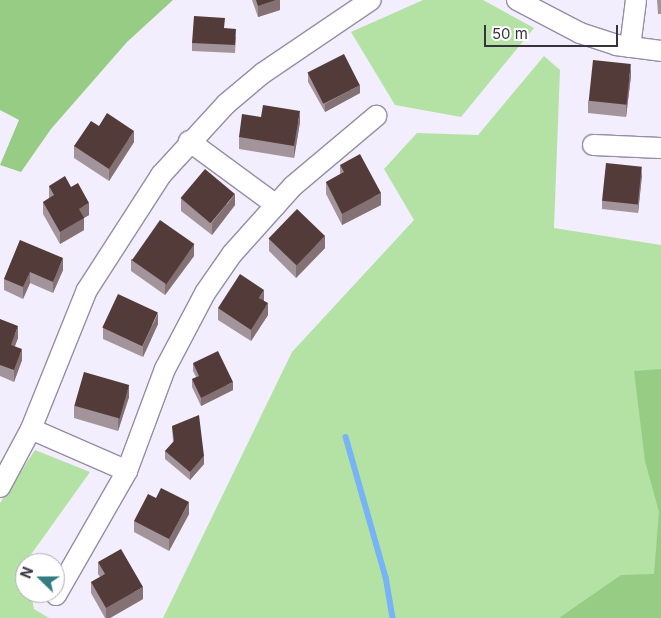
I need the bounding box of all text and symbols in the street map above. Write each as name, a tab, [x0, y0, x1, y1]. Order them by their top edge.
scale bar	[486, 15, 620, 47]
text: 50 m	[492, 24, 528, 43]
north arrow	[15, 553, 65, 603]
text: N	[17, 564, 36, 581]

